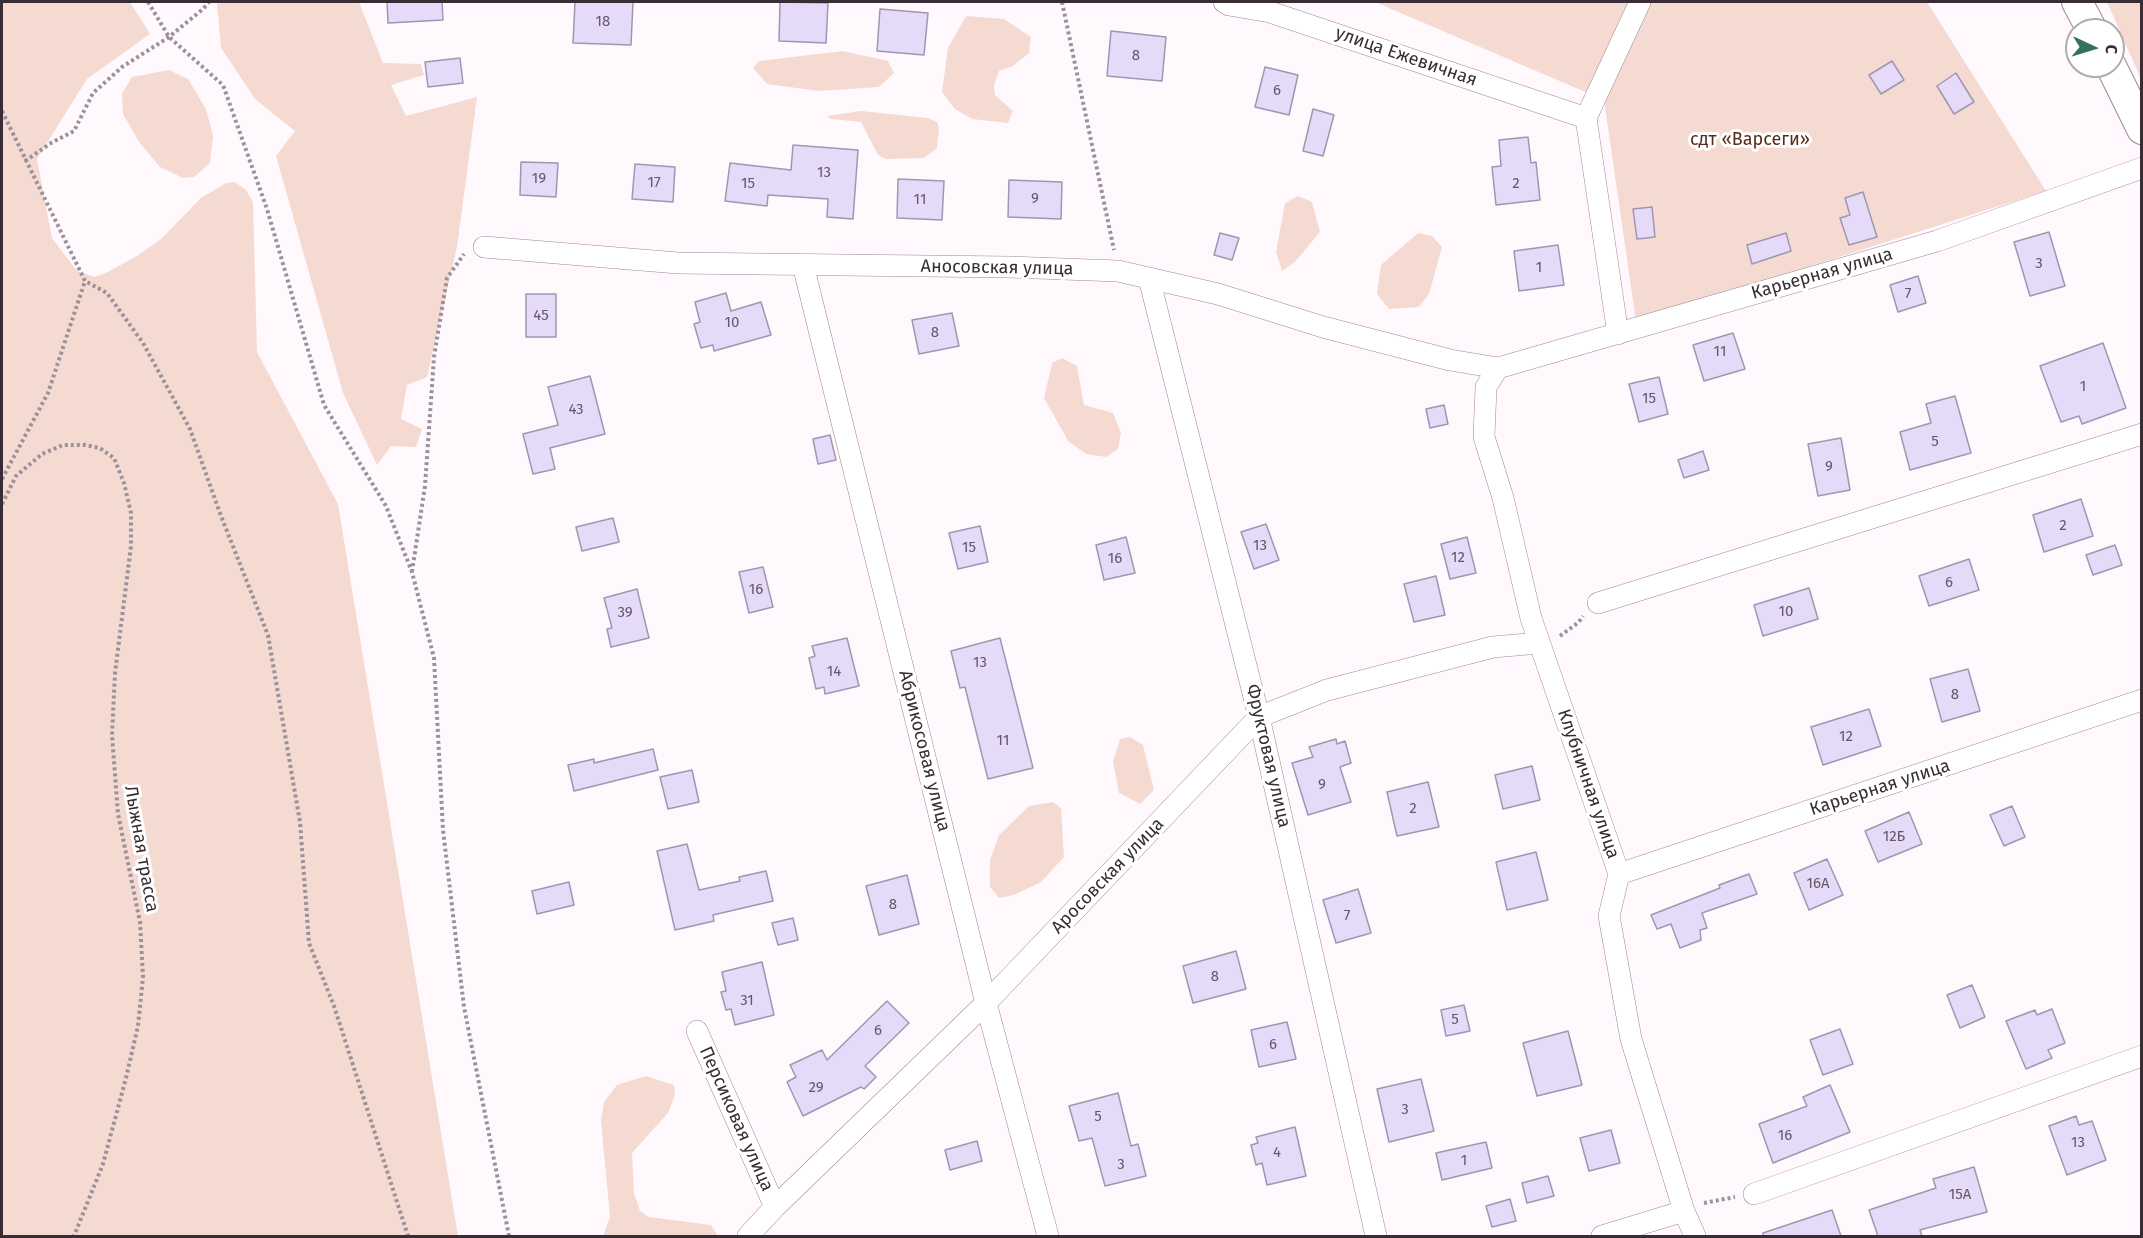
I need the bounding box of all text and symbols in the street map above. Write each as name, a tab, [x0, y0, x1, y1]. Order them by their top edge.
house number: 18	[596, 13, 610, 31]
north arrow	[2065, 18, 2125, 78]
street label: улица Ежевичная	[1332, 23, 1480, 91]
text: С	[2102, 44, 2121, 54]
house number: 8	[1132, 47, 1140, 65]
house number: 6	[1273, 82, 1281, 100]
park label: сдт «Варсеги»	[1690, 129, 1810, 151]
house number: 13	[817, 164, 831, 182]
house number: 19	[532, 170, 546, 188]
house number: 17	[647, 174, 661, 192]
house number: 15	[741, 175, 755, 193]
house number: 2	[1512, 175, 1520, 193]
house number: 9	[1031, 190, 1039, 208]
house number: 11	[914, 191, 926, 209]
street label: Карьерная улица	[1749, 243, 1895, 305]
house number: 3	[2035, 255, 2043, 273]
street label: Аносовская улица	[921, 256, 1073, 280]
house number: 1	[1536, 259, 1542, 277]
house number: 7	[1905, 285, 1911, 303]
house number: 45	[533, 307, 549, 325]
house number: 10	[725, 314, 739, 332]
house number: 8	[931, 324, 939, 342]
house number: 11	[1714, 343, 1726, 361]
house number: 1	[2080, 378, 2086, 396]
house number: 15	[1642, 390, 1656, 408]
house number: 43	[568, 401, 584, 419]
house number: 5	[1931, 433, 1939, 451]
house number: 9	[1825, 458, 1833, 476]
house number: 2	[2059, 517, 2067, 535]
house number: 13	[1253, 537, 1267, 555]
house number: 15	[962, 539, 976, 557]
house number: 12	[1451, 549, 1465, 567]
house number: 16	[1108, 550, 1122, 568]
house number: 6	[1945, 574, 1953, 592]
house number: 16	[749, 581, 763, 599]
house number: 10	[1779, 603, 1793, 621]
house number: 39	[617, 604, 633, 622]
house number: 13	[973, 654, 987, 672]
house number: 14	[827, 663, 841, 681]
street label: Абрикосовая улица	[894, 668, 954, 834]
street label: Фруктовая улица	[1241, 682, 1295, 830]
house number: 8	[1951, 686, 1959, 704]
street label: Клубничная улица	[1552, 706, 1624, 862]
house number: 12	[1839, 728, 1853, 746]
house number: 11	[997, 732, 1009, 750]
street label: Карьерная улица	[1807, 755, 1953, 821]
house number: 9	[1318, 776, 1326, 794]
street label: Лыжная трасса	[119, 784, 163, 914]
house number: 2	[1409, 800, 1417, 818]
street label: Аросовская улица	[1047, 814, 1169, 938]
house number: 12Б	[1883, 828, 1905, 846]
house number: 16А	[1806, 875, 1830, 893]
house number: 8	[889, 896, 897, 914]
house number: 7	[1344, 907, 1350, 925]
house number: 8	[1211, 968, 1219, 986]
house number: 31	[740, 992, 754, 1010]
house number: 5	[1451, 1011, 1459, 1029]
house number: 6	[874, 1022, 882, 1040]
house number: 6	[1269, 1036, 1277, 1054]
street label: Персиковая улица	[694, 1043, 778, 1195]
house number: 29	[808, 1079, 824, 1097]
house number: 3	[1401, 1101, 1409, 1119]
house number: 5	[1094, 1108, 1102, 1126]
house number: 16	[1778, 1127, 1792, 1145]
house number: 13	[2071, 1134, 2085, 1152]
house number: 4	[1273, 1144, 1281, 1162]
house number: 1	[1461, 1152, 1467, 1170]
house number: 3	[1117, 1156, 1125, 1174]
house number: 15А	[1949, 1186, 1971, 1204]

